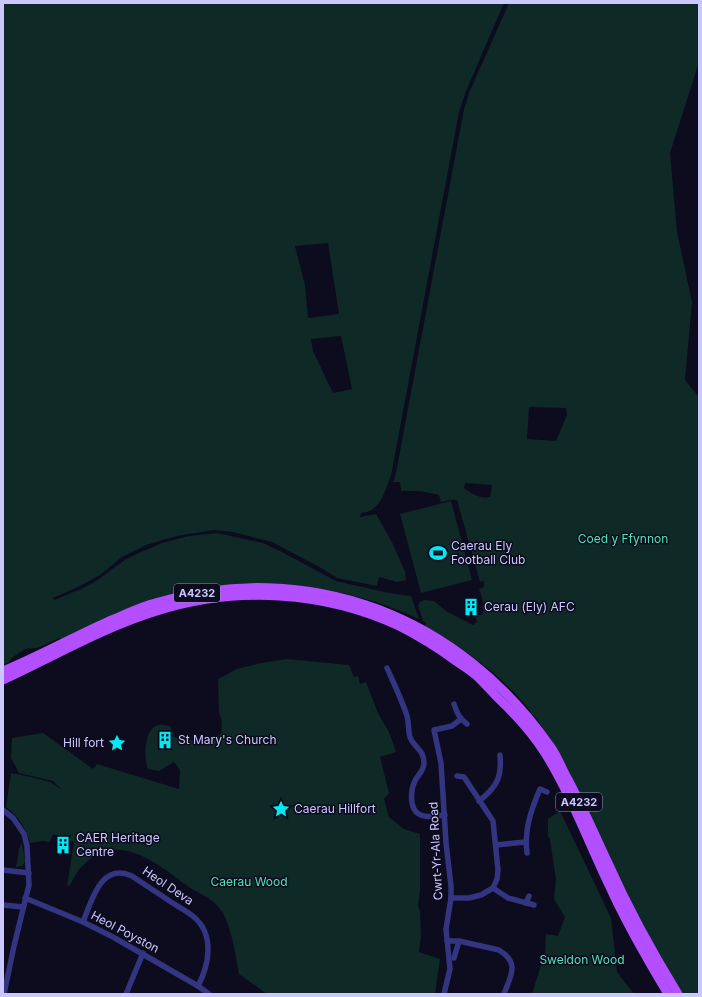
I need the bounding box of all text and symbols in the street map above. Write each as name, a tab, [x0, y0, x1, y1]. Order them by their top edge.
park label: Coed y Ffynnon	[578, 531, 668, 546]
place label: Caerau Ely Football Club	[451, 538, 525, 567]
sports icon: Caerau Ely Football Club	[428, 543, 448, 563]
road number: A4232	[174, 584, 220, 602]
building icon: Cerau (Ely) AFC	[461, 597, 481, 617]
place label: Cerau (Ely) AFC	[484, 599, 575, 614]
building icon: St Mary's Church	[155, 730, 175, 750]
place label: St Mary's Church	[178, 732, 277, 747]
place icon: Hill fort	[107, 733, 127, 753]
place label: Hill fort	[63, 735, 104, 750]
road number: A4232	[556, 793, 602, 811]
place icon: Caerau Hillfort	[271, 799, 291, 819]
place label: Caerau Hillfort	[294, 801, 376, 816]
street label: Cwrt-Yr-Ala Road	[425, 801, 446, 901]
place label: CAER Heritage Centre	[76, 830, 160, 859]
building icon: CAER Heritage Centre	[53, 835, 73, 855]
street label: Heol Deva	[140, 863, 197, 908]
park label: Caerau Wood	[210, 874, 288, 889]
street label: Heol Poyston	[89, 907, 162, 956]
park label: Sweldon Wood	[539, 952, 625, 967]

